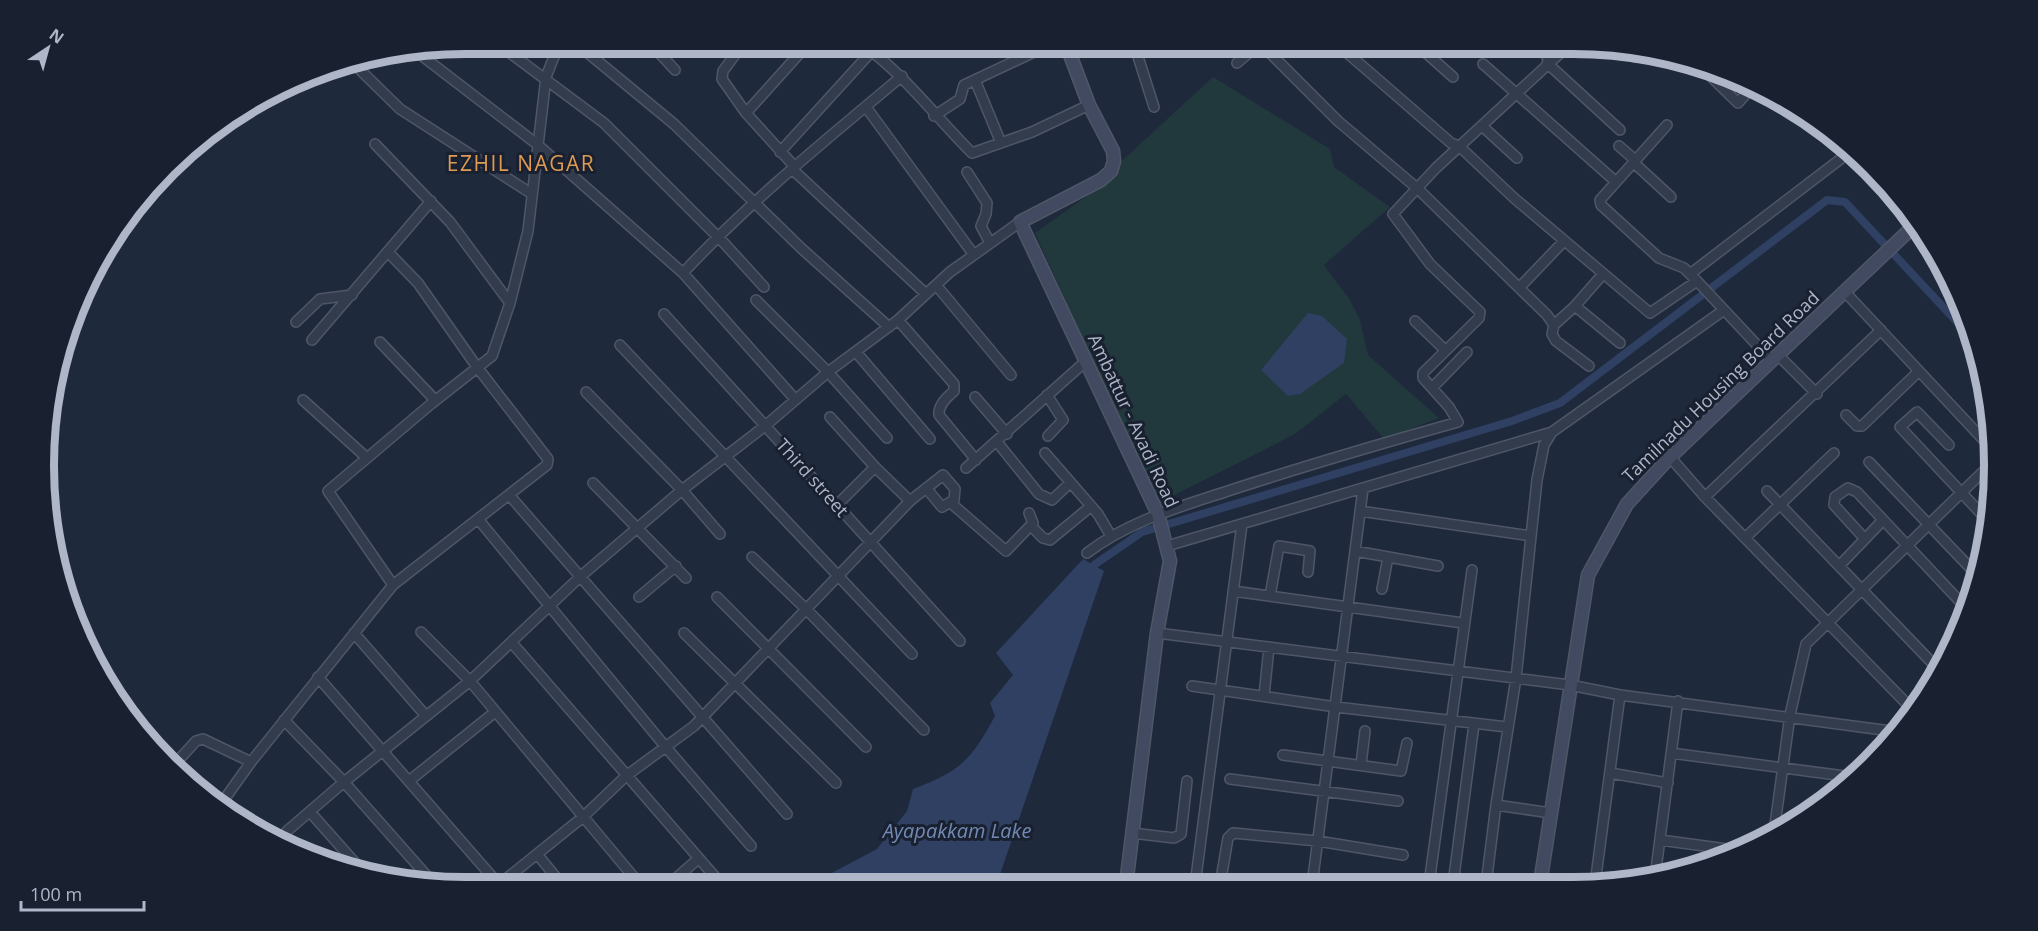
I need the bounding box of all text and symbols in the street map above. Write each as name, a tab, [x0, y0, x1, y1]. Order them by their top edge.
north arrow	[18, 18, 78, 78]
text: N	[45, 23, 69, 49]
district label: EZHIL NAGAR	[447, 149, 595, 177]
street label: Tamilnadu Housing Board Road	[1616, 285, 1824, 487]
street label: Ambattur - Avadi Road	[1083, 330, 1185, 511]
street label: Third street	[771, 433, 854, 522]
water label: Ayapakkam Lake	[881, 817, 1031, 844]
scale bar	[21, 874, 144, 912]
text: 100 m	[30, 882, 82, 906]

